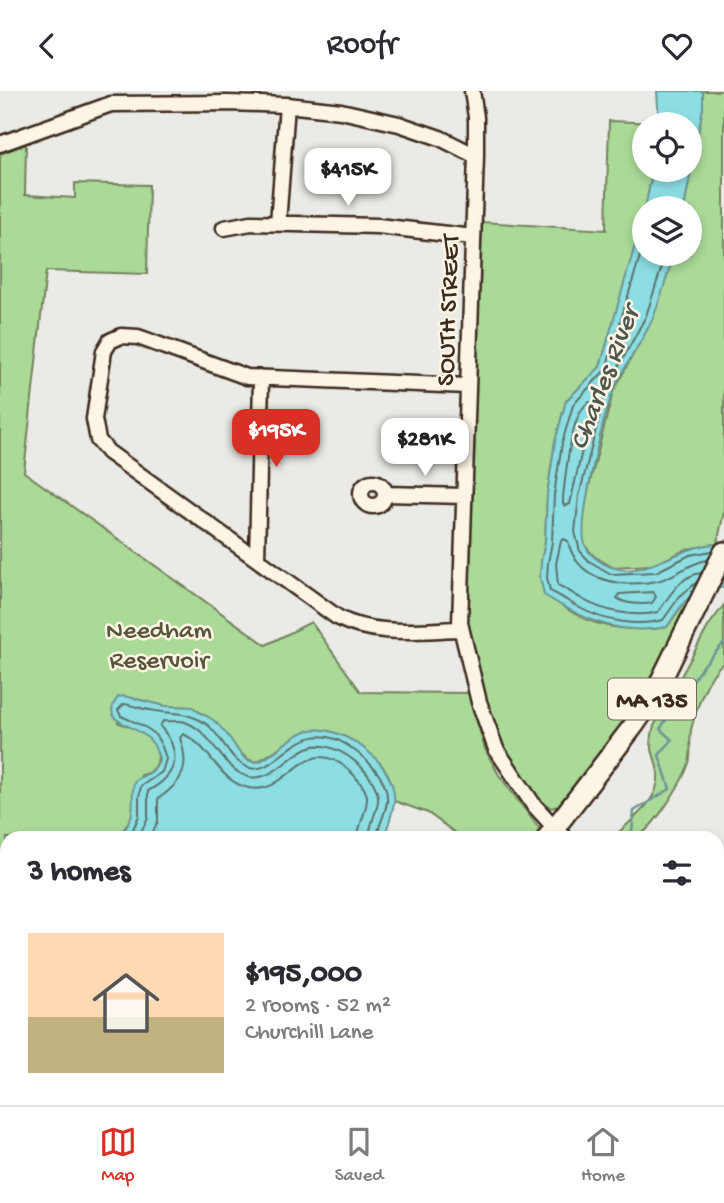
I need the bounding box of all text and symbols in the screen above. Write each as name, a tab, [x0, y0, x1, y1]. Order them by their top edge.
icon: back	[28, 27, 66, 65]
text: Roofr	[326, 27, 398, 65]
icon: heart	[658, 27, 696, 65]
map controls	[632, 112, 702, 266]
button: locate	[632, 112, 702, 182]
pin: $415K	[299, 149, 397, 208]
text: $415K	[320, 157, 376, 184]
button: layers	[632, 196, 702, 266]
street label: SOUTH STREET	[432, 233, 469, 387]
water label: Charles River	[564, 298, 650, 455]
pin: $195K	[227, 409, 325, 469]
text: $195K	[248, 418, 304, 445]
pin: $281K	[376, 419, 474, 478]
text: $281K	[397, 427, 453, 454]
park label: Needham Reservoir	[106, 617, 212, 678]
road number: MA 135	[608, 679, 696, 719]
icon: filters	[658, 854, 696, 892]
text: 3 homes	[28, 856, 130, 891]
text: $195,000	[245, 958, 362, 993]
icon: home	[84, 961, 168, 1045]
text: 2 rooms · 52 m²	[245, 993, 391, 1020]
text: Churchill Lane	[245, 1020, 373, 1047]
tab: Map	[99, 1123, 137, 1188]
tab: Saved	[335, 1123, 383, 1188]
tab: Home	[581, 1123, 625, 1188]

